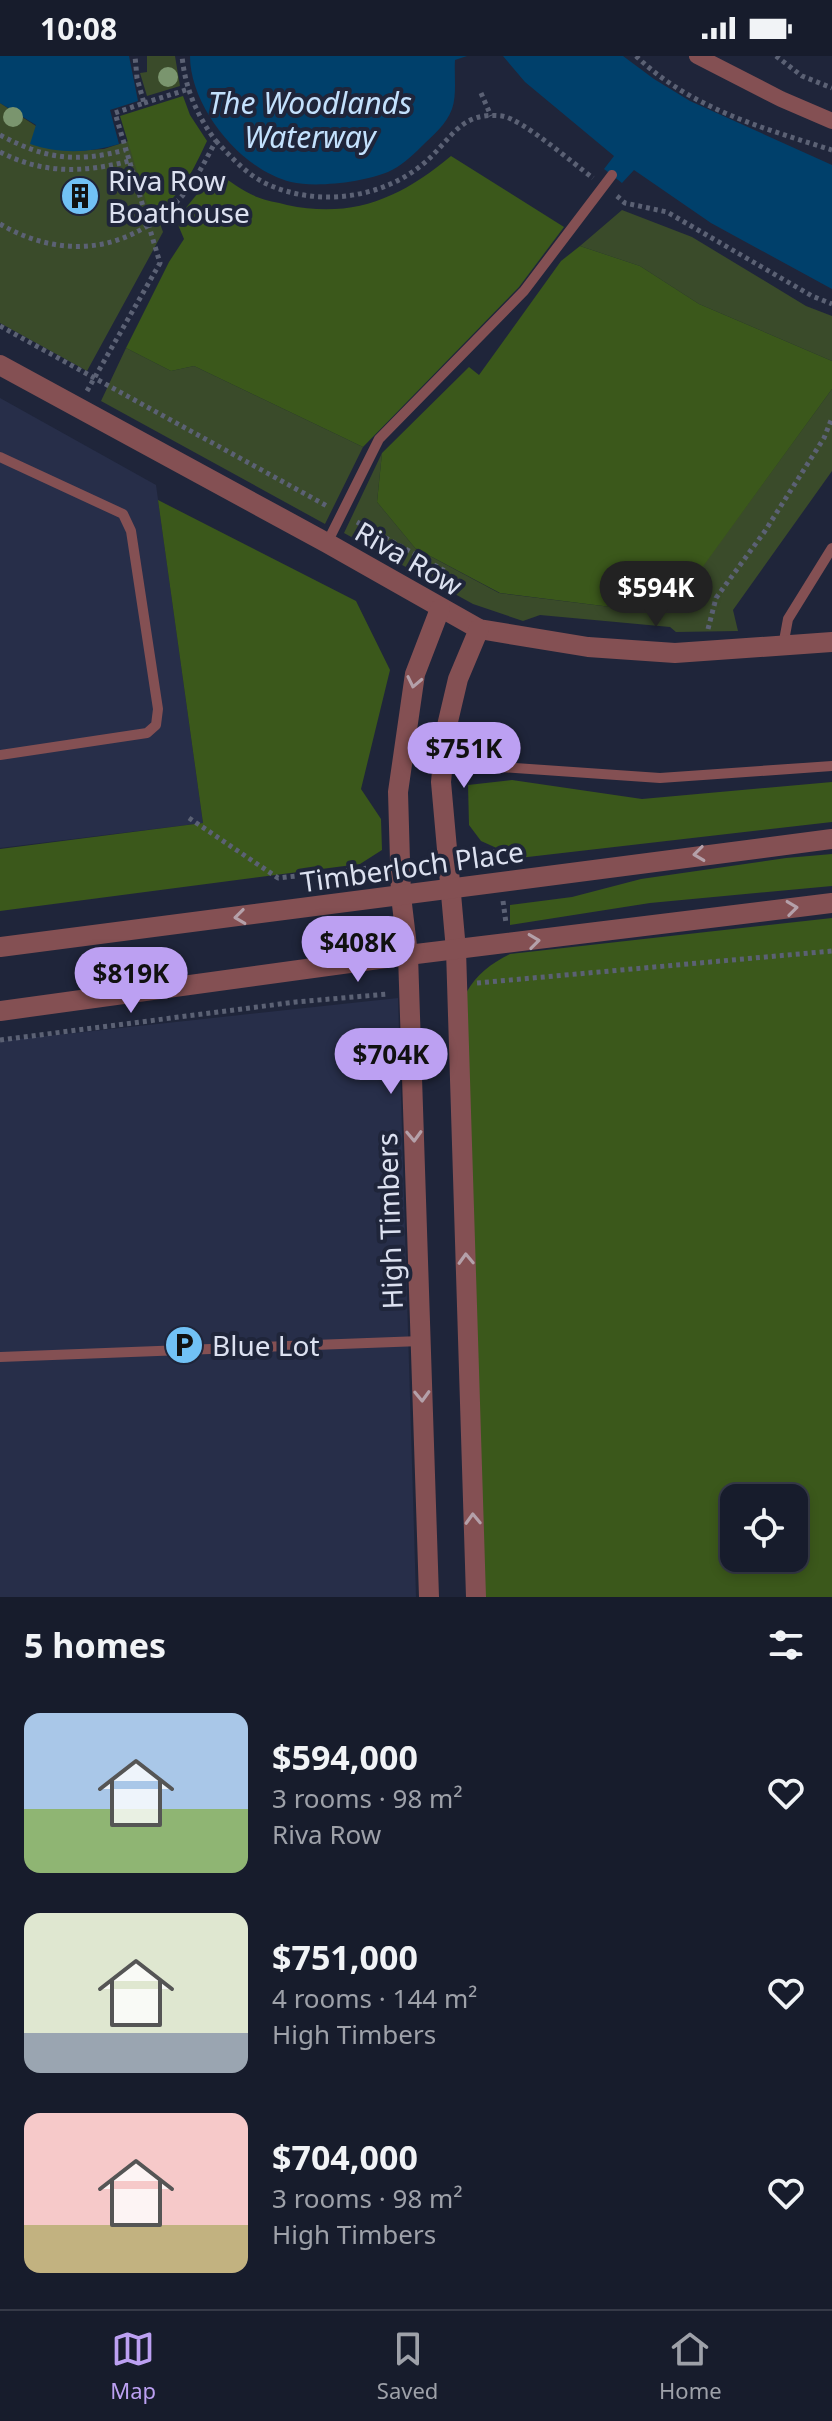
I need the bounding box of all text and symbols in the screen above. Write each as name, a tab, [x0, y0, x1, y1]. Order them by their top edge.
text: 10:08	[40, 8, 117, 49]
water label: The Woodlands Waterway	[208, 82, 412, 157]
place label: Riva Row Boathouse	[108, 161, 250, 231]
building icon: Riva Row Boathouse	[59, 175, 101, 217]
street label: Riva Row	[349, 512, 469, 604]
pin: $594K	[600, 561, 712, 629]
text: $594K	[618, 569, 694, 605]
one-way arrow	[406, 675, 423, 688]
pin: $751K	[408, 722, 520, 790]
text: $751K	[426, 730, 502, 766]
street label: Timberloch Place	[298, 832, 526, 900]
one-way arrow	[692, 846, 705, 863]
one-way arrow	[785, 900, 799, 917]
one-way arrow	[233, 908, 247, 925]
pin: $408K	[302, 916, 414, 984]
text: $408K	[320, 924, 396, 960]
one-way arrow	[528, 932, 541, 949]
pin: $819K	[75, 947, 187, 1015]
text: $819K	[93, 955, 169, 991]
pin: $704K	[335, 1028, 447, 1096]
text: $704K	[353, 1036, 429, 1072]
one-way arrow	[406, 1130, 423, 1143]
street label: High Timbers	[367, 1132, 411, 1310]
one-way arrow	[457, 1252, 474, 1265]
parking icon: Blue Lot	[163, 1324, 205, 1366]
place label: Blue Lot	[212, 1326, 320, 1364]
one-way arrow	[414, 1390, 431, 1403]
map controls	[720, 1484, 808, 1572]
button: locate	[720, 1484, 808, 1572]
one-way arrow	[465, 1512, 482, 1525]
text: 5 homes	[24, 1622, 166, 1668]
icon: filters	[764, 1623, 808, 1667]
text: $594,000	[272, 1734, 418, 1780]
icon: home	[88, 1745, 184, 1841]
icon: heart	[764, 1771, 808, 1815]
text: 3 rooms · 98 m²	[272, 1780, 462, 1816]
text: Riva Row	[272, 1816, 381, 1852]
text: $751,000	[272, 1934, 418, 1980]
icon: home	[88, 1945, 184, 2041]
icon: heart	[764, 1971, 808, 2015]
text: 4 rooms · 144 m²	[272, 1980, 477, 2016]
text: High Timbers	[272, 2016, 436, 2052]
text: $704,000	[272, 2134, 418, 2180]
icon: home	[88, 2145, 184, 2241]
icon: heart	[764, 2171, 808, 2215]
text: 3 rooms · 98 m²	[272, 2180, 462, 2216]
text: High Timbers	[272, 2216, 436, 2252]
tab: Map	[110, 2327, 156, 2405]
tab: Saved	[377, 2327, 438, 2405]
tab: Home	[659, 2327, 722, 2405]

